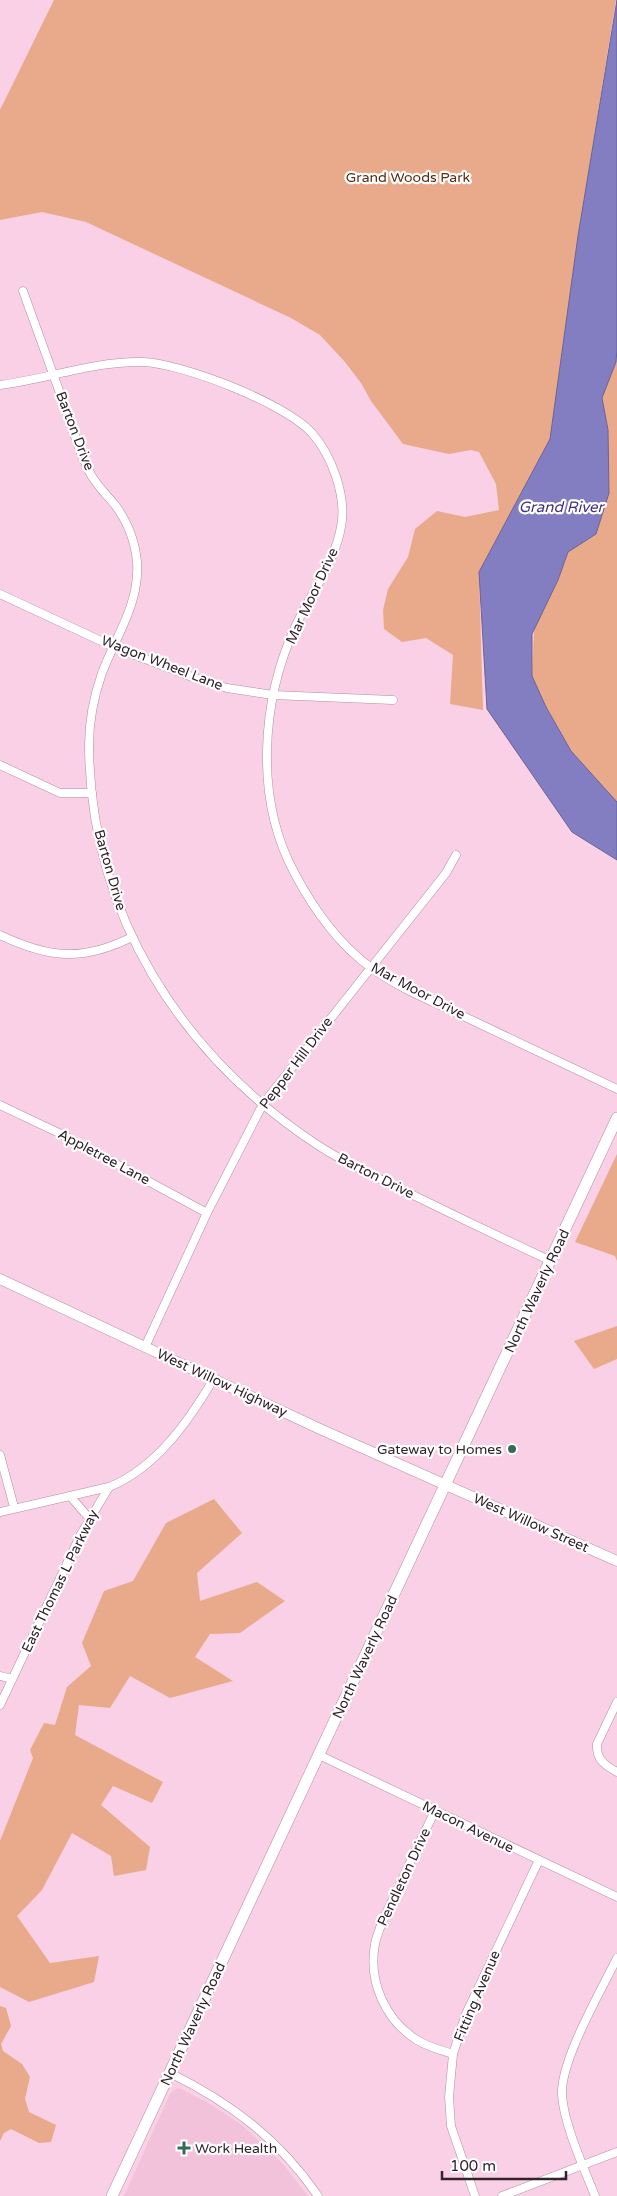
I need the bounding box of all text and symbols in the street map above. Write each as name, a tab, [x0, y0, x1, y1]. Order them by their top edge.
park label: Grand Woods Park	[346, 169, 471, 186]
street label: Barton Drive	[52, 389, 98, 473]
water label: Grand River	[519, 498, 606, 516]
street label: Mar Moor Drive	[282, 545, 342, 647]
street label: Wagon Wheel Lane	[99, 632, 225, 694]
street label: Barton Drive	[90, 828, 130, 912]
street label: Mar Moor Drive	[368, 959, 468, 1023]
street label: Pepper Hill Drive	[256, 1014, 336, 1112]
street label: Appletree Lane	[55, 1126, 153, 1188]
street label: Barton Drive	[335, 1150, 417, 1203]
street label: North Waverly Road	[501, 1227, 573, 1355]
street label: West Willow Highway	[154, 1345, 290, 1421]
place label: Gateway to Homes	[377, 1441, 502, 1458]
marker: Gateway to Homes	[506, 1443, 518, 1455]
street label: West Willow Street	[471, 1490, 592, 1556]
street label: East Thomas L Parkway	[18, 1506, 102, 1655]
street label: North Waverly Road	[329, 1593, 401, 1721]
street label: Macon Avenue	[420, 1798, 517, 1856]
street label: Pendleton Drive	[374, 1825, 434, 1929]
street label: Fitting Avenue	[450, 1948, 504, 2044]
street label: North Waverly Road	[157, 1960, 229, 2088]
place label: Work Health	[195, 2140, 277, 2157]
marker: Work Health	[177, 2141, 191, 2155]
scale bar	[442, 2148, 566, 2180]
text: 100 m	[450, 2157, 496, 2175]

